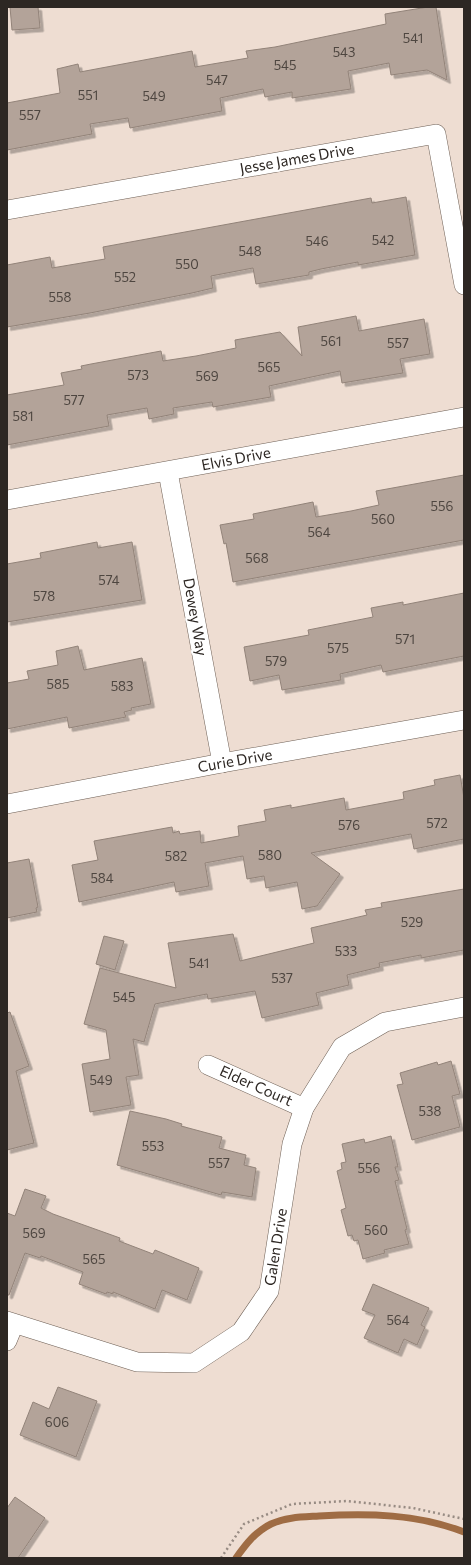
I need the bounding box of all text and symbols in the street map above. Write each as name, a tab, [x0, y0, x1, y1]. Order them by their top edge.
house number: 541	[403, 30, 423, 46]
house number: 543	[333, 44, 355, 60]
house number: 545	[274, 57, 296, 73]
house number: 547	[206, 72, 228, 88]
house number: 551	[78, 87, 98, 103]
house number: 549	[142, 88, 166, 104]
house number: 557	[19, 107, 41, 123]
street label: Jesse James Drive	[238, 139, 356, 177]
house number: 542	[372, 232, 394, 248]
house number: 546	[305, 233, 329, 249]
house number: 548	[238, 243, 262, 259]
house number: 550	[175, 256, 199, 272]
house number: 552	[114, 269, 136, 285]
house number: 558	[49, 289, 72, 305]
house number: 561	[321, 333, 341, 349]
house number: 557	[387, 335, 409, 351]
house number: 565	[258, 359, 280, 375]
house number: 573	[127, 367, 149, 383]
house number: 569	[195, 368, 219, 384]
house number: 577	[63, 392, 85, 408]
house number: 581	[13, 408, 33, 424]
street label: Elvis Drive	[200, 442, 272, 474]
house number: 556	[431, 498, 454, 514]
house number: 560	[371, 511, 395, 527]
house number: 564	[307, 524, 331, 540]
house number: 568	[245, 550, 269, 566]
house number: 574	[98, 572, 120, 588]
street label: Dewey Way	[180, 576, 212, 657]
house number: 578	[33, 588, 55, 604]
house number: 571	[395, 631, 415, 647]
house number: 575	[327, 640, 349, 656]
house number: 579	[265, 653, 287, 669]
house number: 585	[47, 676, 69, 692]
house number: 583	[111, 678, 133, 694]
street label: Curie Drive	[196, 745, 274, 775]
house number: 572	[426, 815, 448, 831]
house number: 576	[338, 817, 360, 833]
house number: 580	[258, 847, 282, 863]
house number: 582	[165, 848, 187, 864]
house number: 584	[90, 870, 114, 886]
house number: 529	[401, 914, 423, 930]
house number: 533	[335, 943, 357, 959]
house number: 541	[189, 955, 209, 971]
house number: 537	[271, 970, 293, 986]
house number: 545	[113, 989, 135, 1005]
street label: Elder Court	[217, 1061, 296, 1109]
house number: 549	[89, 1072, 113, 1088]
house number: 538	[419, 1103, 441, 1119]
house number: 553	[142, 1138, 164, 1154]
house number: 557	[208, 1155, 230, 1171]
house number: 556	[358, 1160, 381, 1176]
street label: Galen Drive	[260, 1207, 290, 1287]
house number: 560	[364, 1222, 388, 1238]
house number: 569	[22, 1225, 46, 1241]
house number: 565	[83, 1251, 105, 1267]
house number: 564	[386, 1312, 410, 1328]
house number: 606	[45, 1414, 69, 1430]

